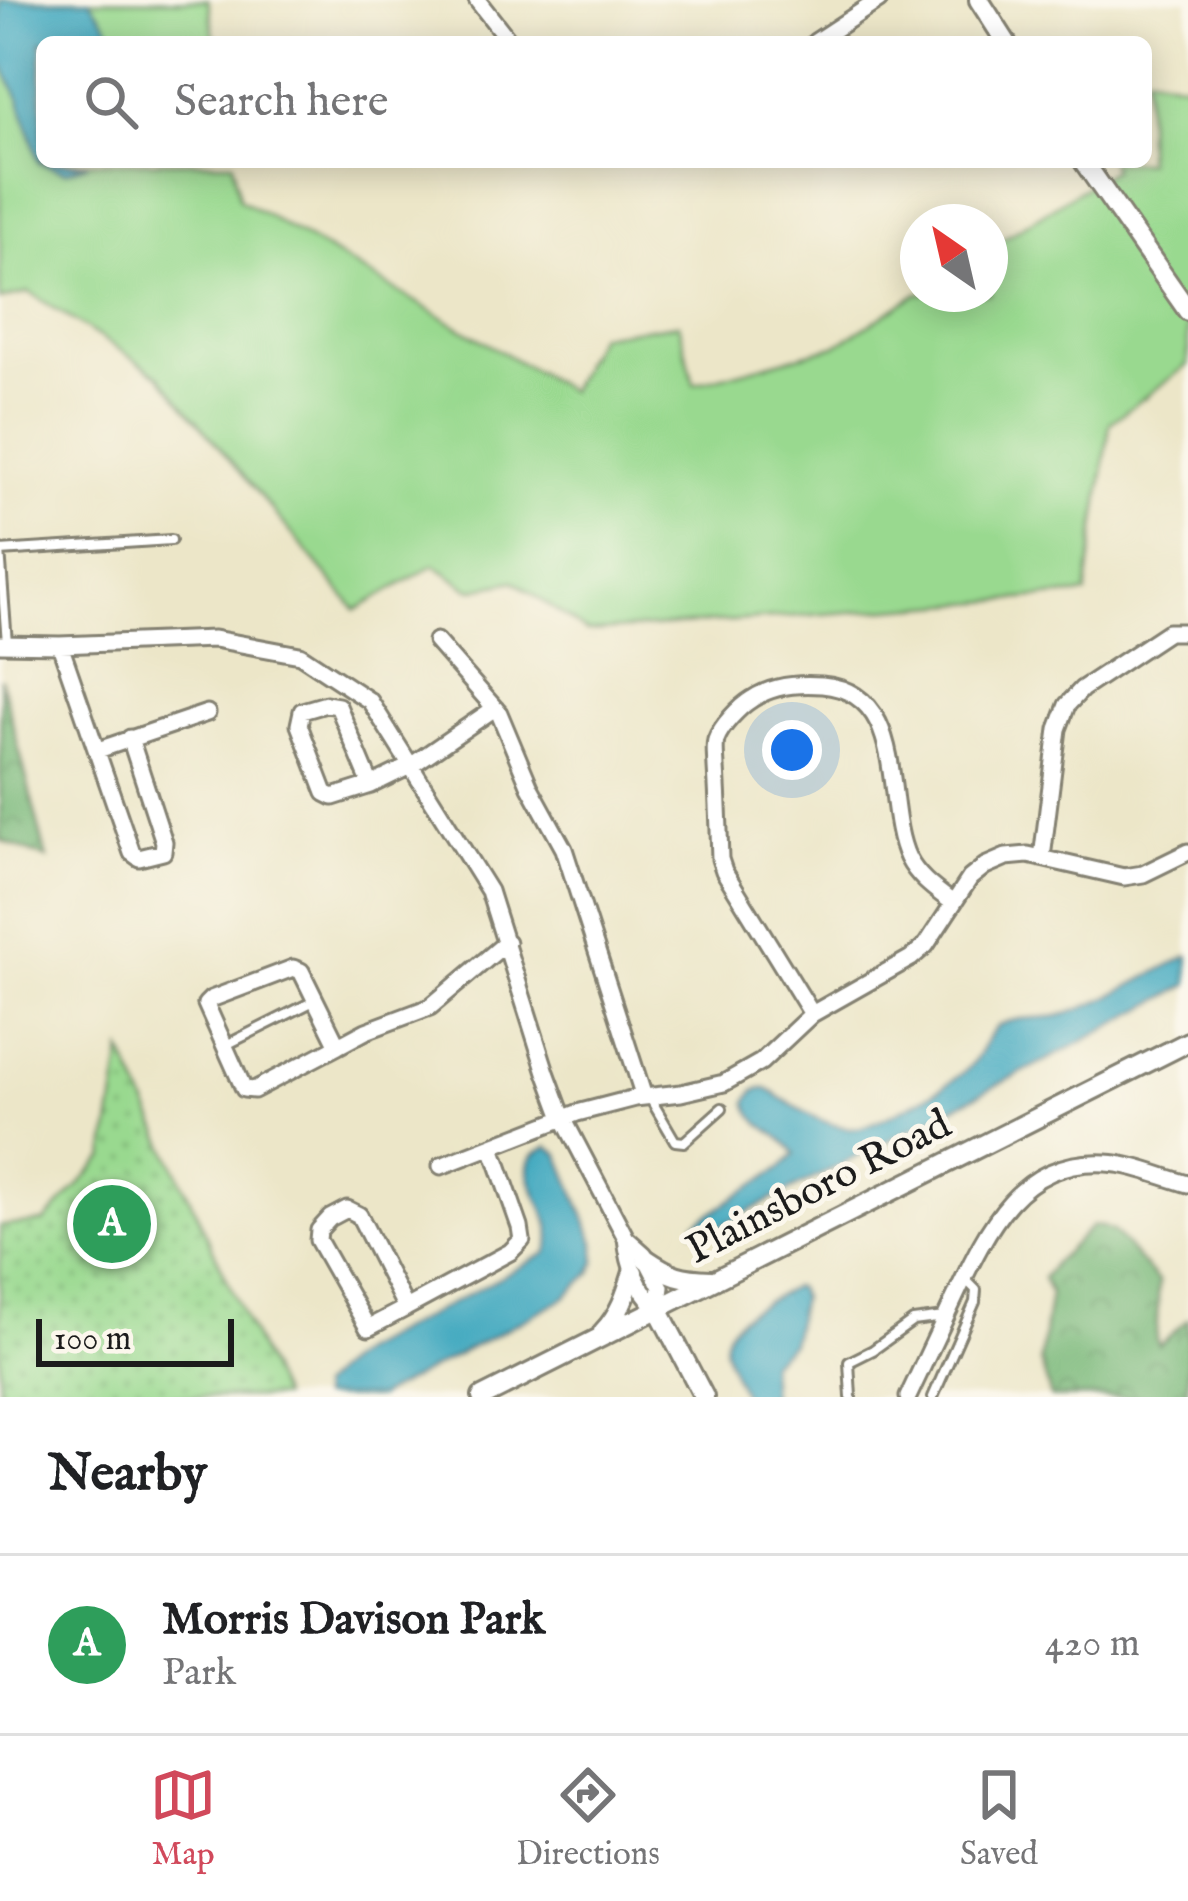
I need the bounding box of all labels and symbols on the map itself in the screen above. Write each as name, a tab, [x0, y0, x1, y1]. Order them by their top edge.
north arrow	[900, 204, 1008, 312]
your location	[762, 720, 822, 780]
street label: Plainsboro Road	[678, 1098, 961, 1277]
pin: A	[73, 1179, 151, 1269]
scale bar	[36, 1313, 234, 1366]

